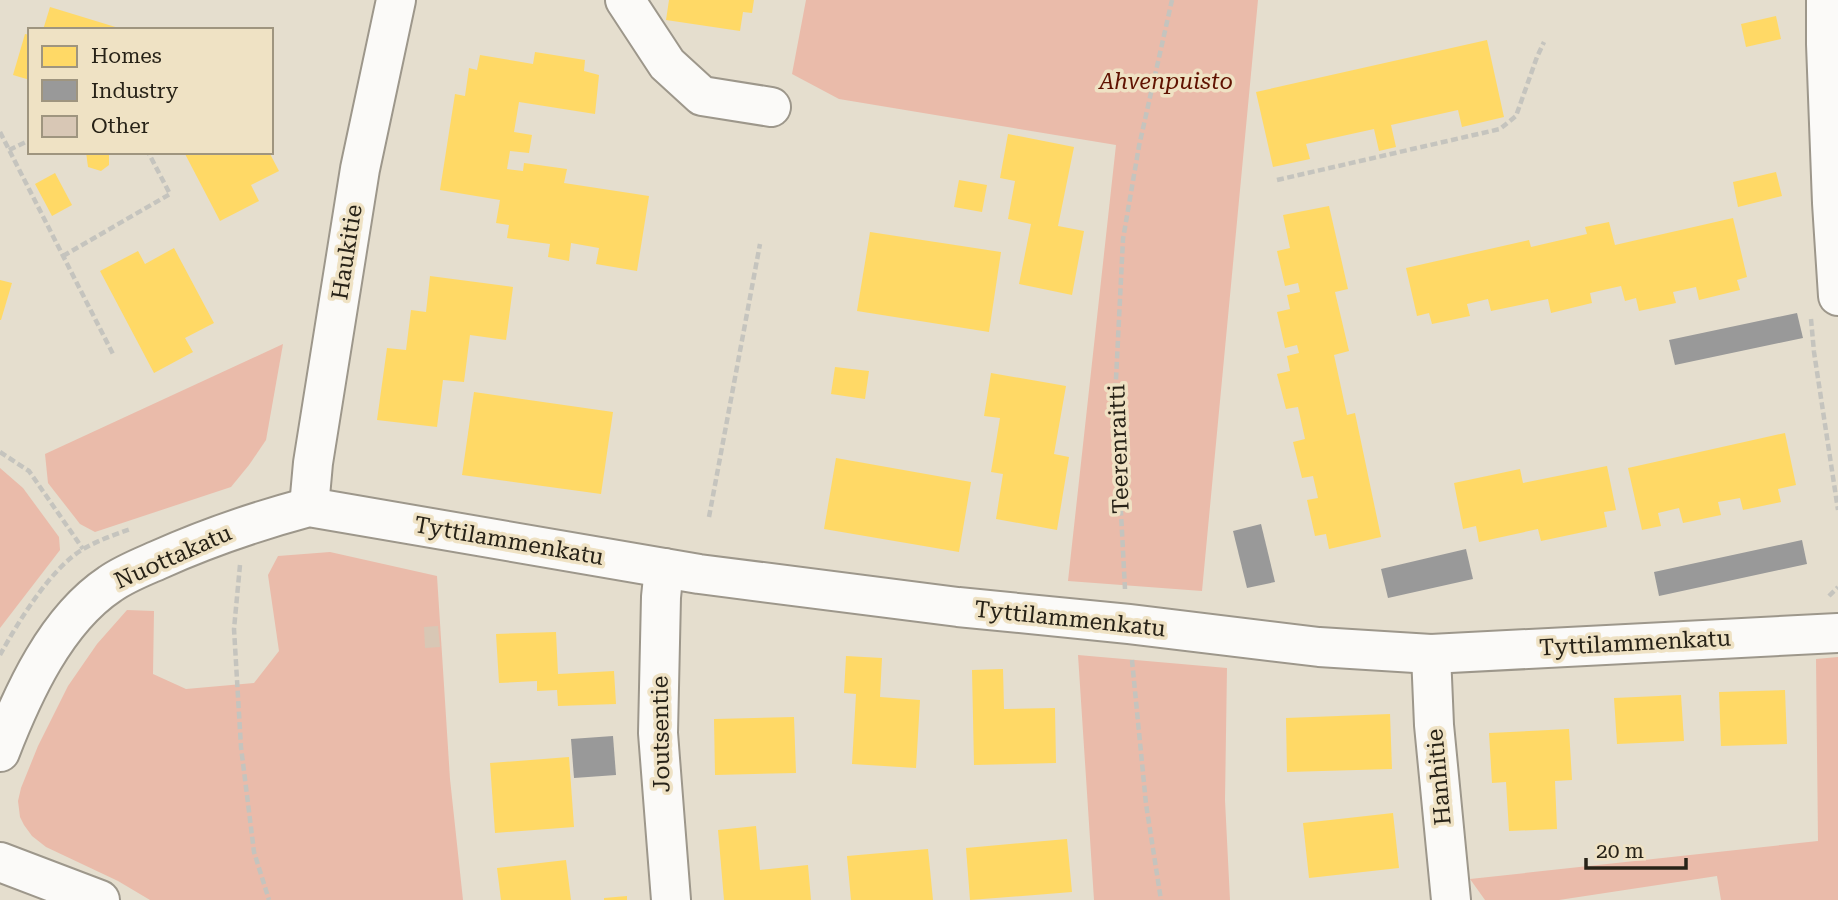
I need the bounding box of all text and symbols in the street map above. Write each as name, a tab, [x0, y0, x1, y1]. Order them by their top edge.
legend	[28, 28, 273, 154]
text: Homes	[91, 44, 162, 68]
park label: Ahvenpuisto	[1097, 68, 1233, 95]
text: Industry	[91, 79, 179, 103]
text: Other	[91, 114, 150, 138]
street label: Haukitie	[326, 202, 368, 302]
street label: Teerenraitti	[1103, 384, 1135, 514]
street label: Tyttilammenkatu	[412, 511, 606, 571]
street label: Nuottakatu	[110, 519, 236, 595]
street label: Tyttilammenkatu	[973, 596, 1167, 642]
street label: Tyttilammenkatu	[1538, 624, 1732, 662]
street label: Joutsentie	[646, 676, 676, 792]
street label: Hanhitie	[1421, 728, 1457, 826]
scale bar	[1586, 827, 1686, 871]
text: 20 m	[1596, 839, 1644, 863]

